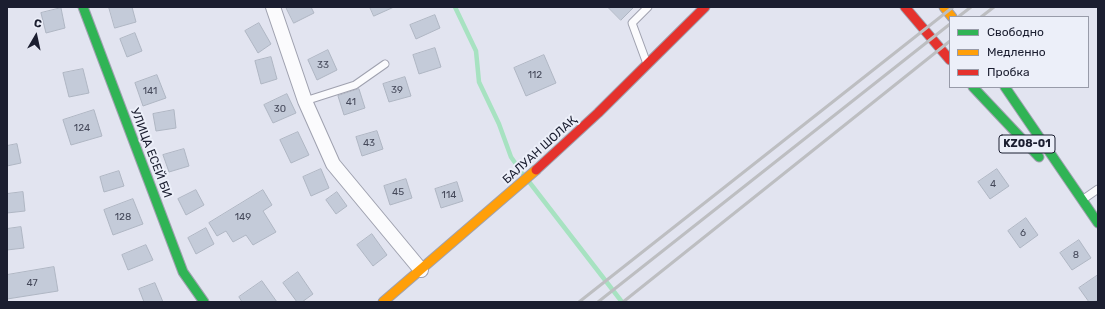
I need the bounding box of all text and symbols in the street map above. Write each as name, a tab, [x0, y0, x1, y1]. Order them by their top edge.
north arrow	[16, 16, 56, 56]
legend	[949, 16, 1089, 88]
text: С	[33, 17, 43, 31]
text: Свободно	[987, 25, 1044, 39]
text: Медленно	[987, 45, 1046, 59]
house number: 33	[317, 59, 329, 71]
text: Пробка	[987, 65, 1030, 79]
house number: 112	[528, 69, 542, 81]
house number: 39	[391, 84, 403, 96]
house number: 141	[143, 85, 157, 97]
house number: 41	[346, 96, 356, 108]
house number: 30	[274, 103, 286, 115]
street label: УЛИЦА ЕСЕЙ БИ	[127, 106, 175, 200]
street label: БАЛУАН ШОЛАҚ	[500, 113, 580, 187]
house number: 124	[74, 122, 90, 134]
road number: KZ08-01	[999, 135, 1055, 153]
house number: 43	[363, 137, 375, 149]
house number: 4	[990, 178, 996, 190]
house number: 45	[392, 186, 404, 198]
house number: 114	[442, 189, 456, 201]
house number: 128	[115, 211, 131, 223]
house number: 149	[235, 211, 251, 223]
house number: 6	[1020, 227, 1026, 239]
house number: 8	[1073, 249, 1079, 261]
house number: 47	[26, 277, 38, 289]

